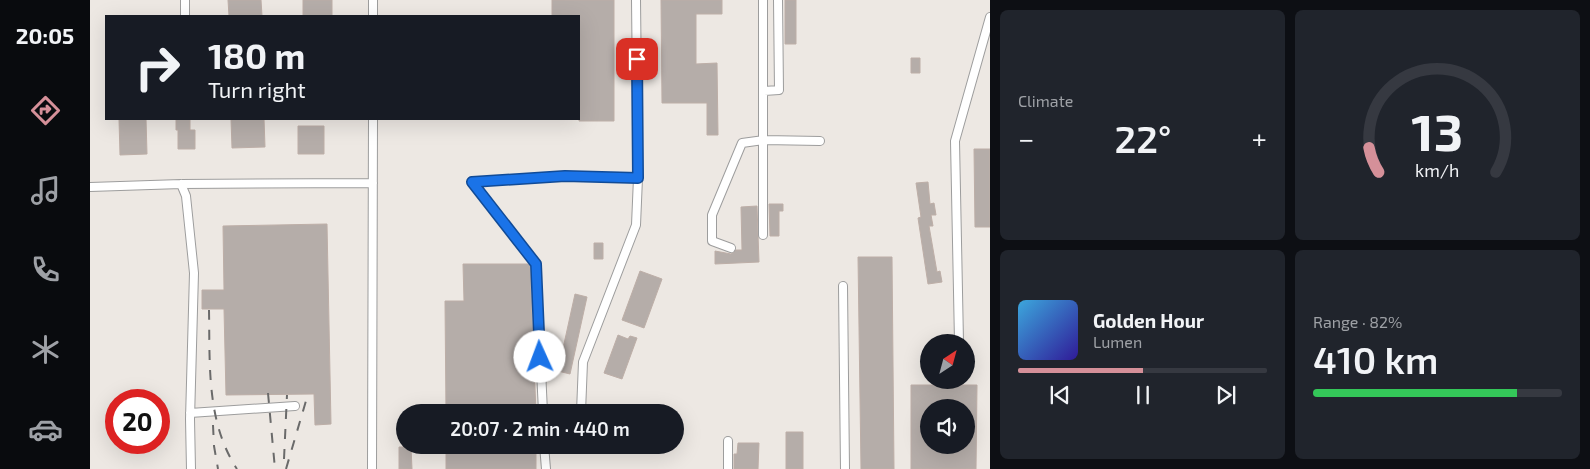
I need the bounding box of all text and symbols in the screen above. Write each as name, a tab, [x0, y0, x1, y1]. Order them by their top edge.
text: 20:05	[16, 22, 74, 48]
text: 180 m	[208, 34, 305, 76]
icon: right	[125, 35, 190, 100]
pin	[616, 38, 658, 80]
icon: arrive	[623, 45, 651, 73]
text: Turn right	[208, 76, 306, 102]
text: Climate	[1018, 91, 1073, 110]
icon: directions	[28, 93, 63, 128]
text: 13	[1412, 99, 1463, 161]
text: 22°	[1115, 115, 1171, 161]
text: −	[1018, 121, 1034, 155]
text: +	[1252, 121, 1267, 155]
text: km/h	[1415, 159, 1460, 181]
icon: music	[28, 173, 63, 208]
icon: phone	[28, 252, 63, 287]
text: Golden Hour	[1093, 309, 1204, 332]
text: Range · 82%	[1313, 312, 1402, 331]
position arrow	[513, 330, 565, 382]
icon: climate	[28, 332, 63, 367]
text: Lumen	[1093, 332, 1142, 351]
north arrow	[920, 334, 975, 389]
map controls	[920, 334, 975, 454]
text: 410 km	[1313, 336, 1438, 382]
icon: previous	[1046, 381, 1074, 409]
icon: pause	[1129, 381, 1157, 409]
icon: next	[1212, 381, 1240, 409]
speed limit sign: 20	[105, 389, 170, 454]
button: sound	[920, 399, 975, 454]
icon: car	[28, 412, 63, 447]
text: 20:07 · 2 min · 440 m	[450, 417, 630, 440]

